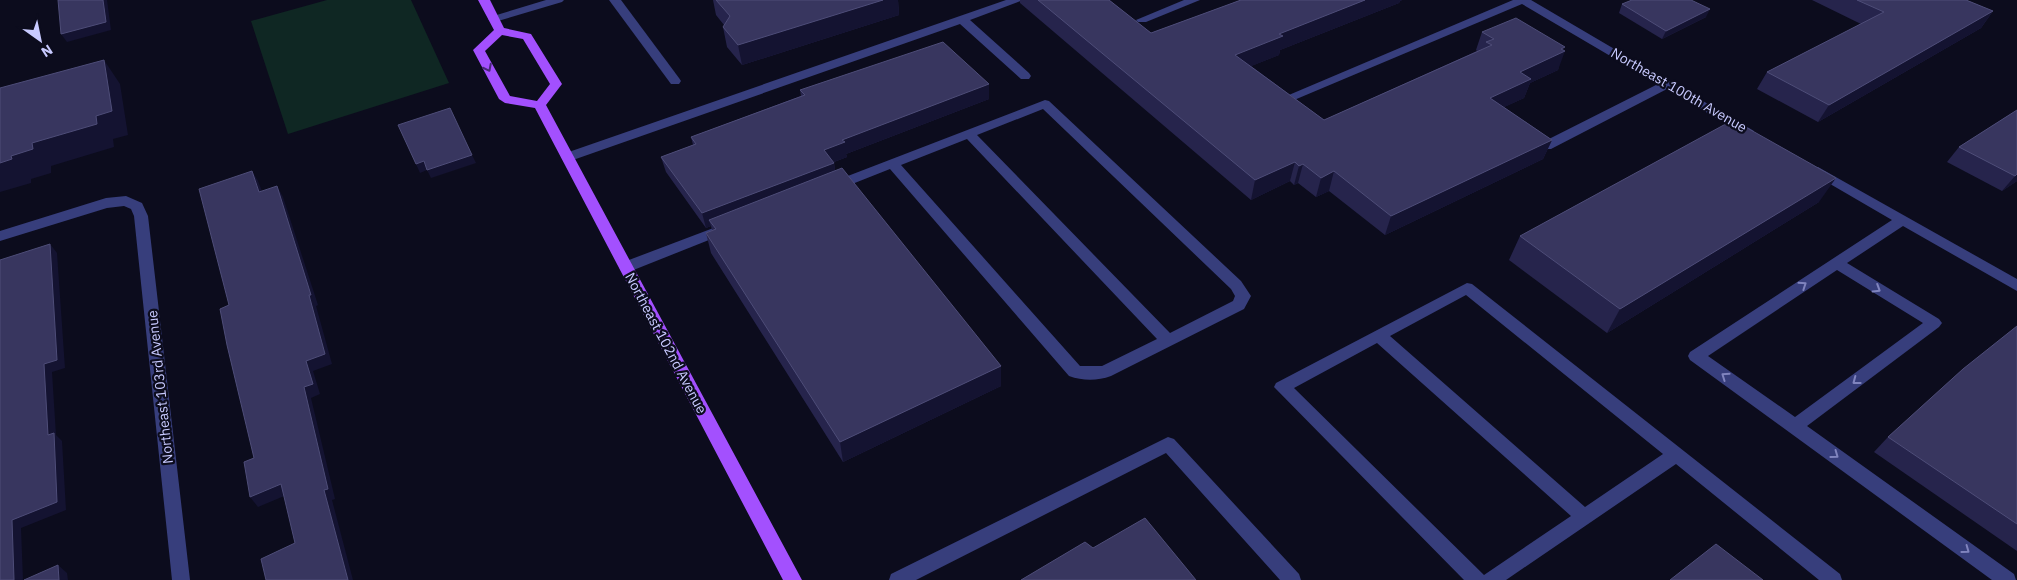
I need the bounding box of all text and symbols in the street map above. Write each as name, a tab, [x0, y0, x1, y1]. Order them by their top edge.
north arrow	[15, 15, 65, 65]
text: N	[38, 41, 56, 61]
street label: Northeast 100th Avenue	[1608, 44, 1750, 136]
one-way arrow	[482, 63, 492, 72]
street label: Northeast 102nd Avenue	[621, 269, 711, 417]
one-way arrow	[1797, 282, 1806, 292]
one-way arrow	[1872, 282, 1881, 292]
street label: Northeast 103rd Avenue	[143, 309, 177, 465]
one-way arrow	[1721, 373, 1731, 382]
one-way arrow	[1852, 375, 1862, 384]
one-way arrow	[1829, 449, 1838, 458]
one-way arrow	[1960, 544, 1970, 553]

